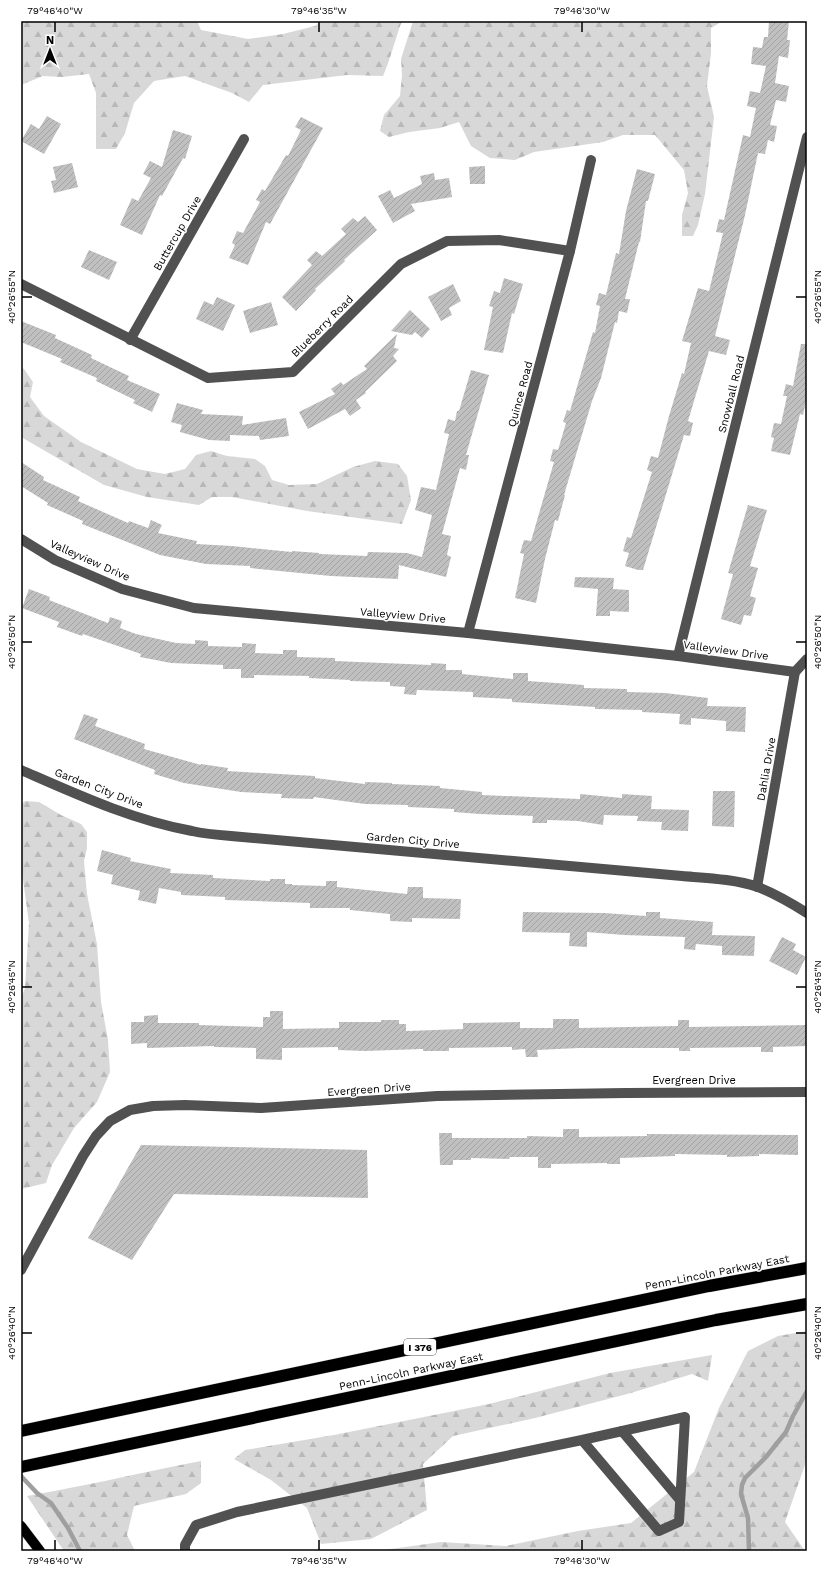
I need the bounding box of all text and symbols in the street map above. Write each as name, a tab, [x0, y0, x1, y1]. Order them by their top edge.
text: 79°46'40"W	[27, 5, 83, 16]
text: 79°46'35"W	[291, 5, 347, 16]
text: 79°46'30"W	[554, 5, 611, 16]
north arrow	[30, 30, 70, 70]
text: N	[46, 34, 54, 47]
street label: Buttercup Drive	[151, 194, 204, 273]
text: 40°26'55"N	[6, 270, 17, 324]
text: 40°26'55"N	[812, 270, 823, 324]
street label: Blueberry Road	[289, 293, 356, 360]
street label: Snowball Road	[716, 354, 747, 434]
street label: Quince Road	[505, 360, 536, 429]
street label: Valleyview Drive	[48, 537, 132, 584]
street label: Valleyview Drive	[359, 605, 446, 626]
text: 40°26'50"N	[6, 615, 17, 669]
text: 40°26'50"N	[812, 615, 823, 669]
street label: Valleyview Drive	[682, 638, 769, 663]
street label: Dahlia Drive	[755, 736, 778, 802]
street label: Garden City Drive	[53, 766, 145, 811]
street label: Garden City Drive	[366, 830, 460, 851]
text: 40°26'45"N	[6, 960, 17, 1014]
text: 40°26'45"N	[812, 960, 823, 1014]
street label: Evergreen Drive	[652, 1074, 736, 1087]
street label: Evergreen Drive	[327, 1080, 411, 1099]
street label: Penn-Lincoln Parkway East	[644, 1252, 791, 1293]
text: 40°26'40"N	[6, 1306, 17, 1360]
text: 40°26'40"N	[812, 1306, 823, 1360]
road number: I 376	[404, 1339, 436, 1355]
street label: Penn-Lincoln Parkway East	[338, 1350, 485, 1393]
text: 79°46'40"W	[27, 1555, 83, 1566]
text: 79°46'35"W	[291, 1555, 347, 1566]
text: 79°46'30"W	[554, 1555, 611, 1566]

